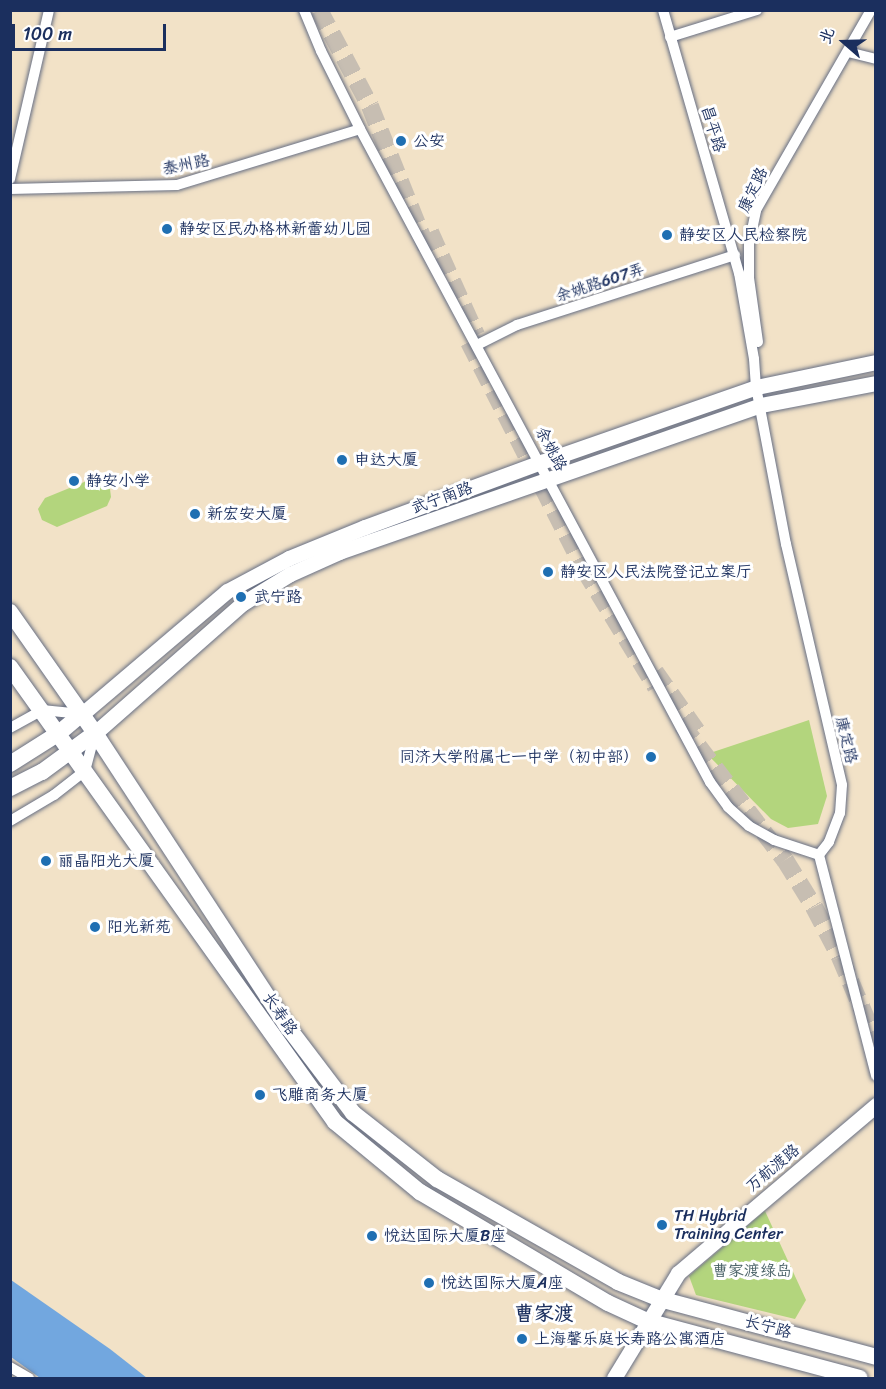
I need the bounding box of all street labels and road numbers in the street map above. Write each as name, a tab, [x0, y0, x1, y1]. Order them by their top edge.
street label: 昌平路	[697, 103, 729, 155]
street label: 泰州路	[161, 151, 211, 179]
street label: 康定路	[734, 164, 772, 216]
street label: 余姚路607弄	[553, 260, 647, 306]
street label: 余姚路	[531, 423, 571, 475]
street label: 武宁南路	[409, 478, 475, 518]
street label: 康定路	[831, 714, 861, 766]
street label: 长寿路	[259, 989, 301, 1039]
street label: 万航渡路	[742, 1140, 804, 1196]
street label: 长宁路	[742, 1312, 794, 1342]

